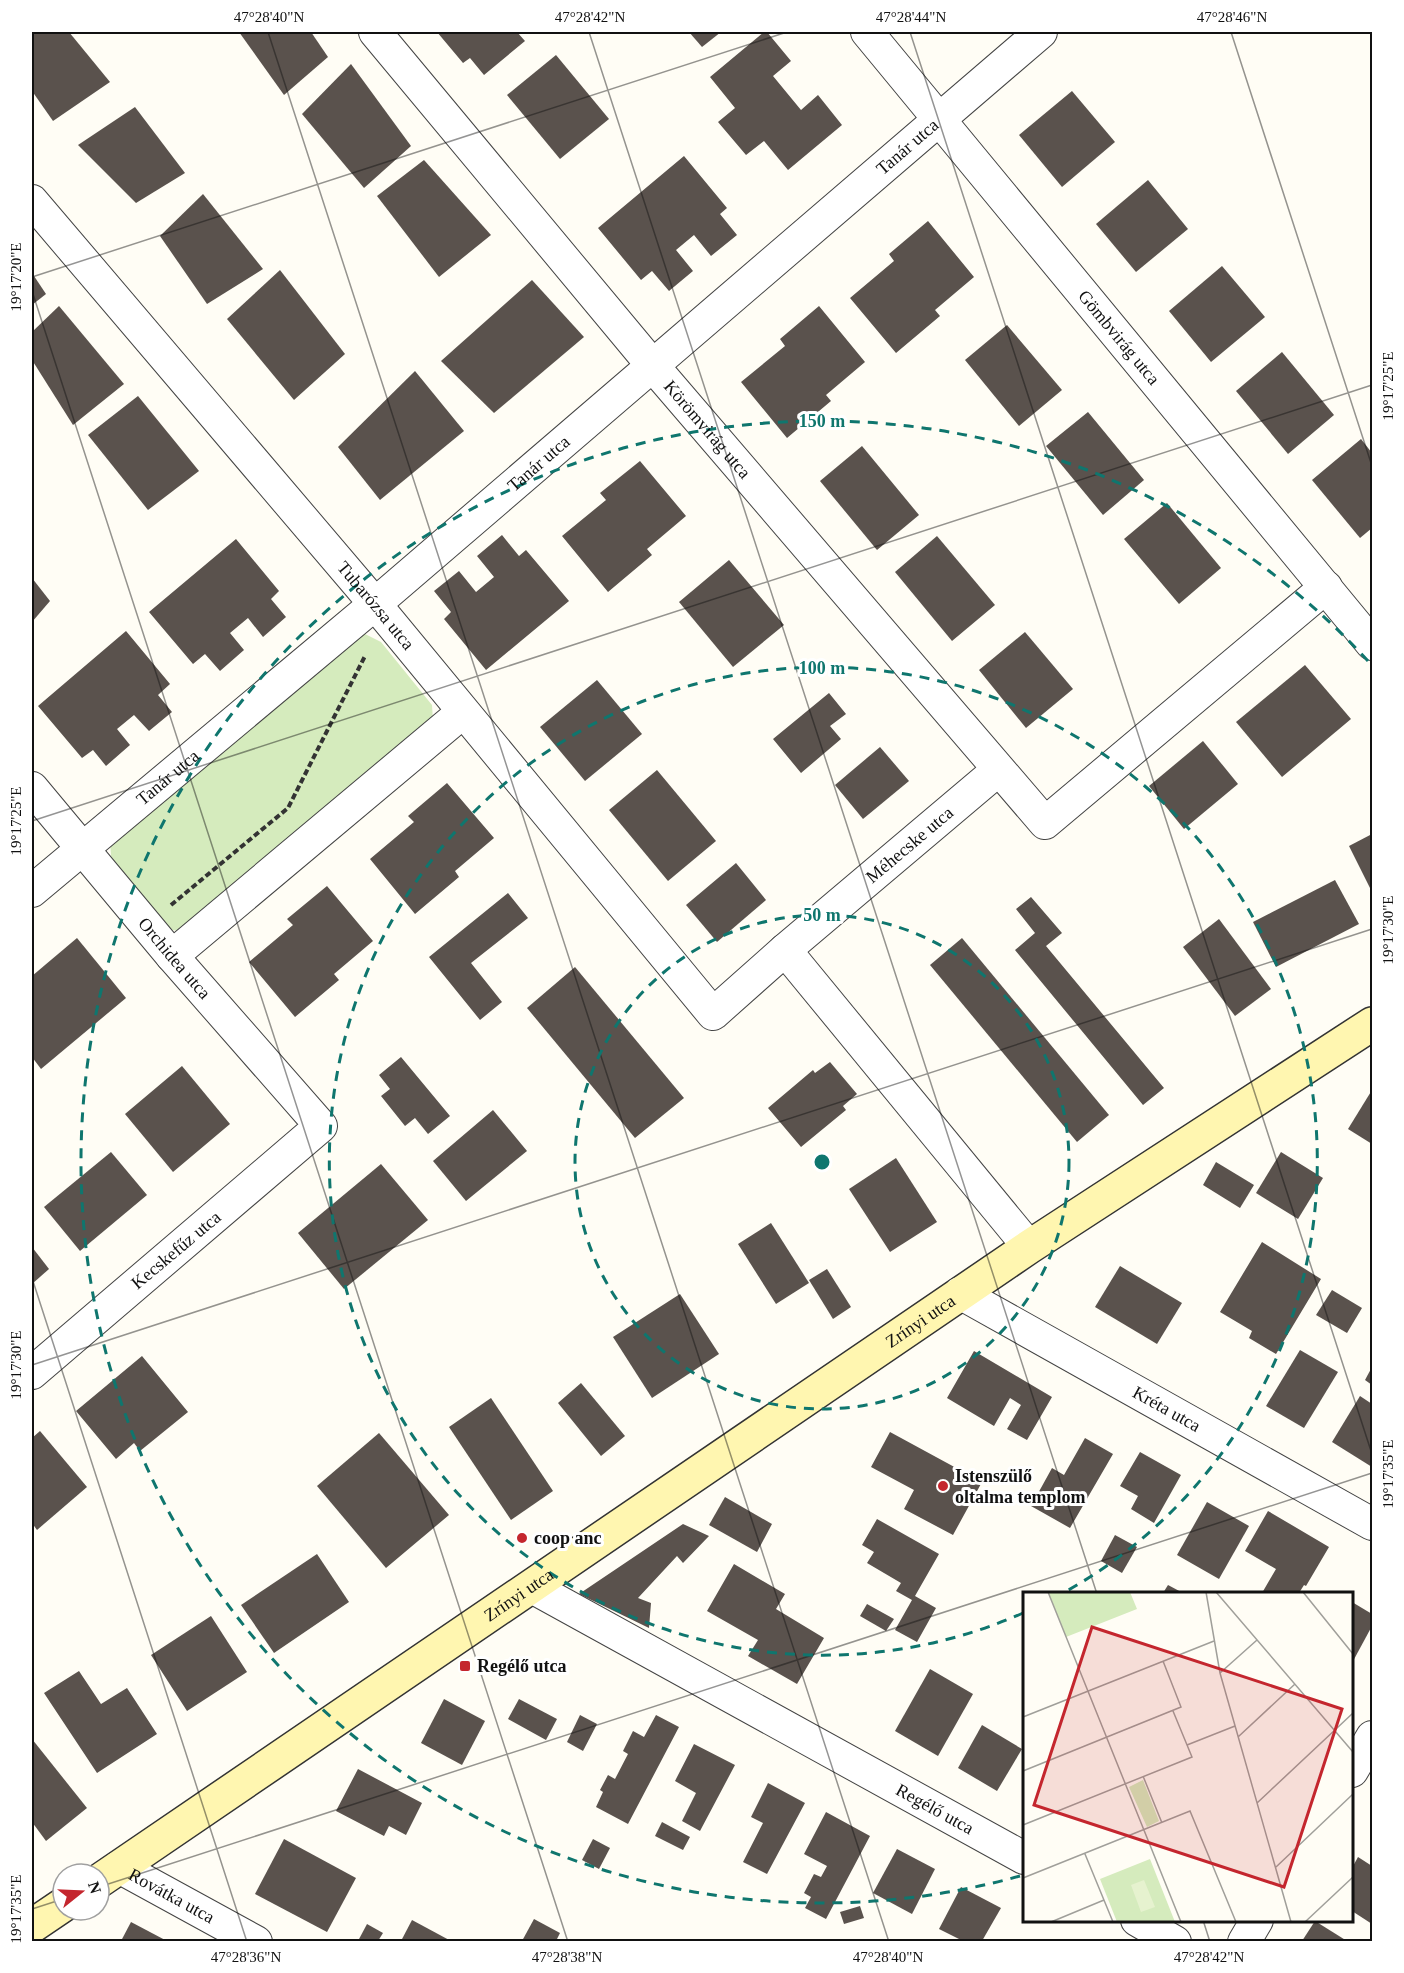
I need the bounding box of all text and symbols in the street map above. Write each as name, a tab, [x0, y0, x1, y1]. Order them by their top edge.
text: 47°28'40"N	[234, 9, 304, 25]
text: 47°28'42"N	[555, 9, 625, 25]
text: 47°28'44"N	[876, 9, 946, 25]
text: 47°28'46"N	[1197, 9, 1267, 25]
street label: Tanár utca	[872, 115, 942, 179]
text: 19°17'20"E	[8, 243, 24, 312]
street label: Gömbvirág utca	[1074, 286, 1164, 389]
text: 19°17'25"E	[1380, 352, 1396, 421]
street label: Körömvirág utca	[660, 376, 755, 482]
text: 150 m	[799, 411, 845, 431]
street label: Tanár utca	[504, 431, 574, 496]
street label: Tubarózsa utca	[333, 557, 418, 654]
text: 100 m	[799, 658, 845, 678]
street label: Tanár utca	[132, 746, 203, 809]
text: 19°17'25"E	[8, 787, 24, 856]
street label: Méhecske utca	[862, 802, 957, 887]
text: 19°17'30"E	[1380, 896, 1396, 965]
text: 50 m	[803, 905, 841, 925]
street label: Orchidea utca	[134, 914, 215, 1003]
centre of rings	[812, 1152, 832, 1172]
street label: Kecskefűz utca	[127, 1207, 225, 1293]
street label: Zrínyi utca	[882, 1290, 959, 1352]
text: 19°17'30"E	[8, 1331, 24, 1400]
street label: Kréta utca	[1129, 1382, 1204, 1436]
text: 19°17'35"E	[1380, 1440, 1396, 1509]
place label: Istenszülő oltalma templom	[955, 1466, 1085, 1507]
marker: Istenszülő oltalma templom	[936, 1479, 950, 1493]
place label: coop anc	[534, 1528, 602, 1548]
marker: coop anc	[515, 1531, 529, 1545]
street label: Zrínyi utca	[480, 1564, 557, 1626]
inset map	[1023, 1592, 1353, 1922]
place label: Regélő utca	[477, 1656, 566, 1676]
marker: Regélő utca	[458, 1659, 472, 1673]
street label: Regélő utca	[893, 1780, 977, 1838]
north arrow	[51, 1862, 111, 1922]
street label: Rovátka utca	[125, 1864, 218, 1927]
text: 19°17'35"E	[8, 1875, 24, 1944]
text: N	[85, 1879, 105, 1896]
text: 47°28'36"N	[211, 1949, 281, 1965]
text: 47°28'38"N	[532, 1949, 602, 1965]
text: 47°28'40"N	[853, 1949, 923, 1965]
text: 47°28'42"N	[1174, 1949, 1244, 1965]

